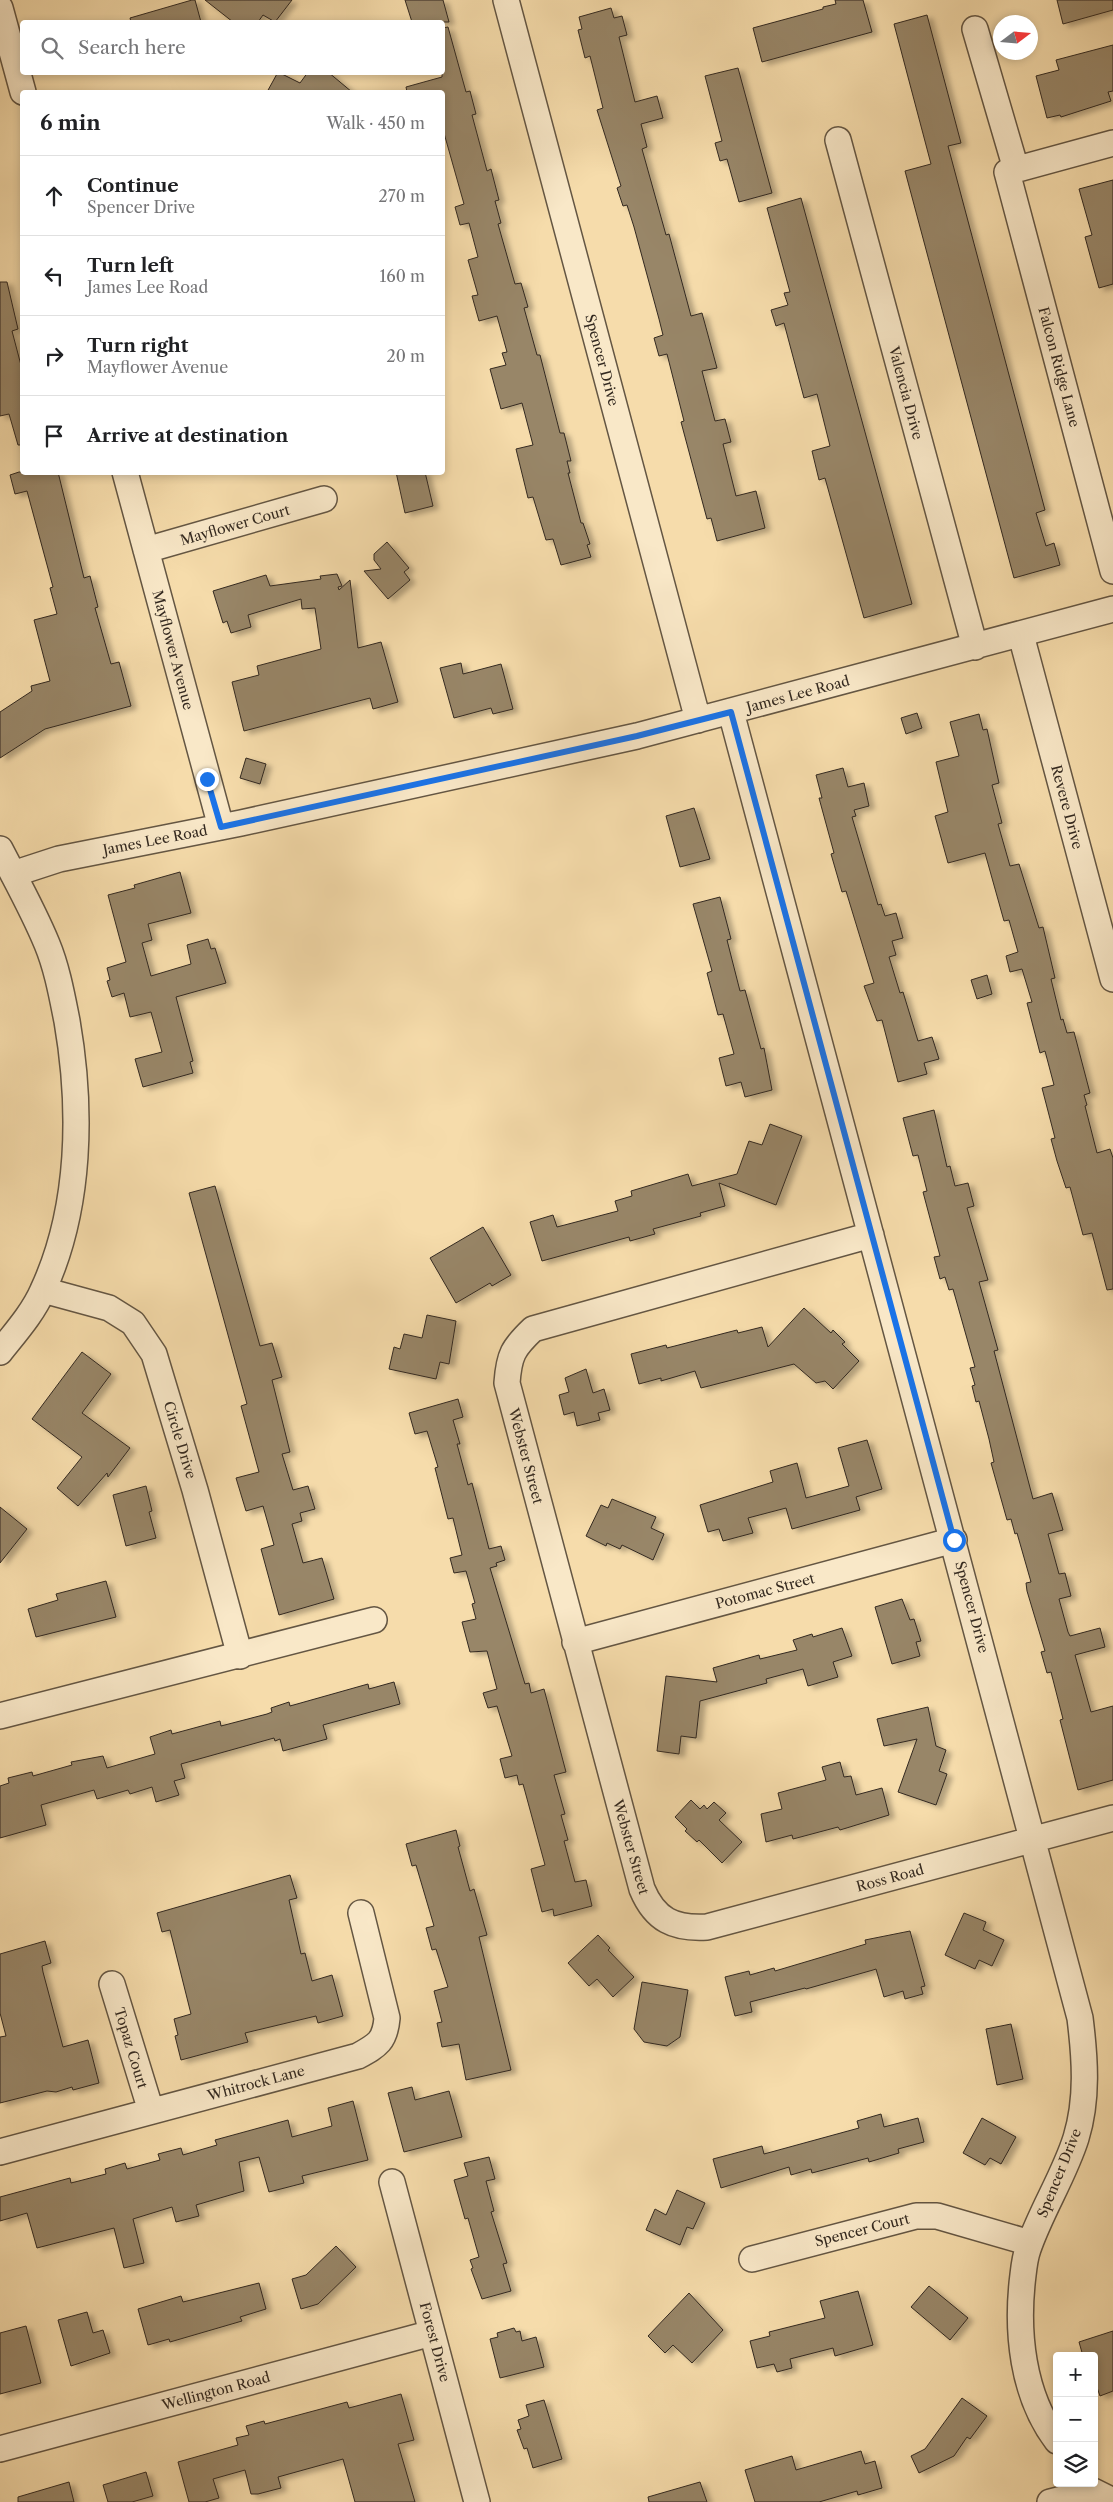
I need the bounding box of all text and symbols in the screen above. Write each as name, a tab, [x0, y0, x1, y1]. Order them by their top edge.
north arrow	[993, 15, 1038, 60]
search box	[20, 20, 445, 75]
icon: search	[38, 34, 66, 62]
text: Search here	[78, 36, 186, 59]
text: 6 min	[40, 110, 101, 135]
text: Walk · 450 m	[327, 113, 425, 133]
text: Continue	[87, 174, 179, 197]
icon: ahead	[40, 182, 68, 210]
text: 270 m	[379, 186, 425, 206]
text: Spencer Drive	[87, 197, 195, 217]
text: Turn left	[87, 254, 174, 277]
icon: left	[40, 262, 68, 290]
text: 160 m	[380, 266, 425, 286]
text: James Lee Road	[87, 277, 208, 297]
street label: Falcon Ridge Lane	[1034, 305, 1084, 429]
street label: Spencer Drive	[581, 312, 623, 408]
text: Turn right	[87, 334, 188, 357]
icon: right	[40, 342, 68, 370]
street label: Valencia Drive	[885, 343, 927, 442]
text: 20 m	[386, 346, 425, 366]
text: Mayflower Avenue	[87, 357, 228, 377]
icon: arrive	[40, 422, 68, 450]
text: Arrive at destination	[87, 424, 288, 447]
street label: Mayflower Court	[178, 501, 292, 549]
street label: Mayflower Avenue	[148, 588, 198, 712]
street label: James Lee Road	[743, 671, 852, 717]
street label: Revere Drive	[1047, 763, 1087, 851]
route end	[196, 768, 219, 791]
street label: James Lee Road	[99, 821, 209, 859]
street label: Circle Drive	[160, 1399, 200, 1481]
street label: Webster Street	[504, 1405, 547, 1506]
route start	[943, 1529, 966, 1552]
street label: Spencer Drive	[951, 1559, 993, 1655]
street label: Potomac Street	[713, 1569, 817, 1613]
street label: Webster Street	[609, 1796, 653, 1897]
street label: Ross Road	[854, 1860, 926, 1896]
street label: Topaz Court	[110, 2005, 152, 2091]
street label: Whitrock Lane	[204, 2061, 307, 2105]
street label: Spencer Drive	[1033, 2126, 1085, 2220]
street label: Spencer Court	[813, 2210, 911, 2250]
street label: Forest Drive	[416, 2300, 454, 2384]
map controls	[1053, 2352, 1098, 2487]
button: +	[1053, 2352, 1098, 2397]
street label: Wellington Road	[159, 2368, 273, 2414]
button: −	[1053, 2397, 1098, 2442]
button: layers	[1053, 2442, 1098, 2487]

